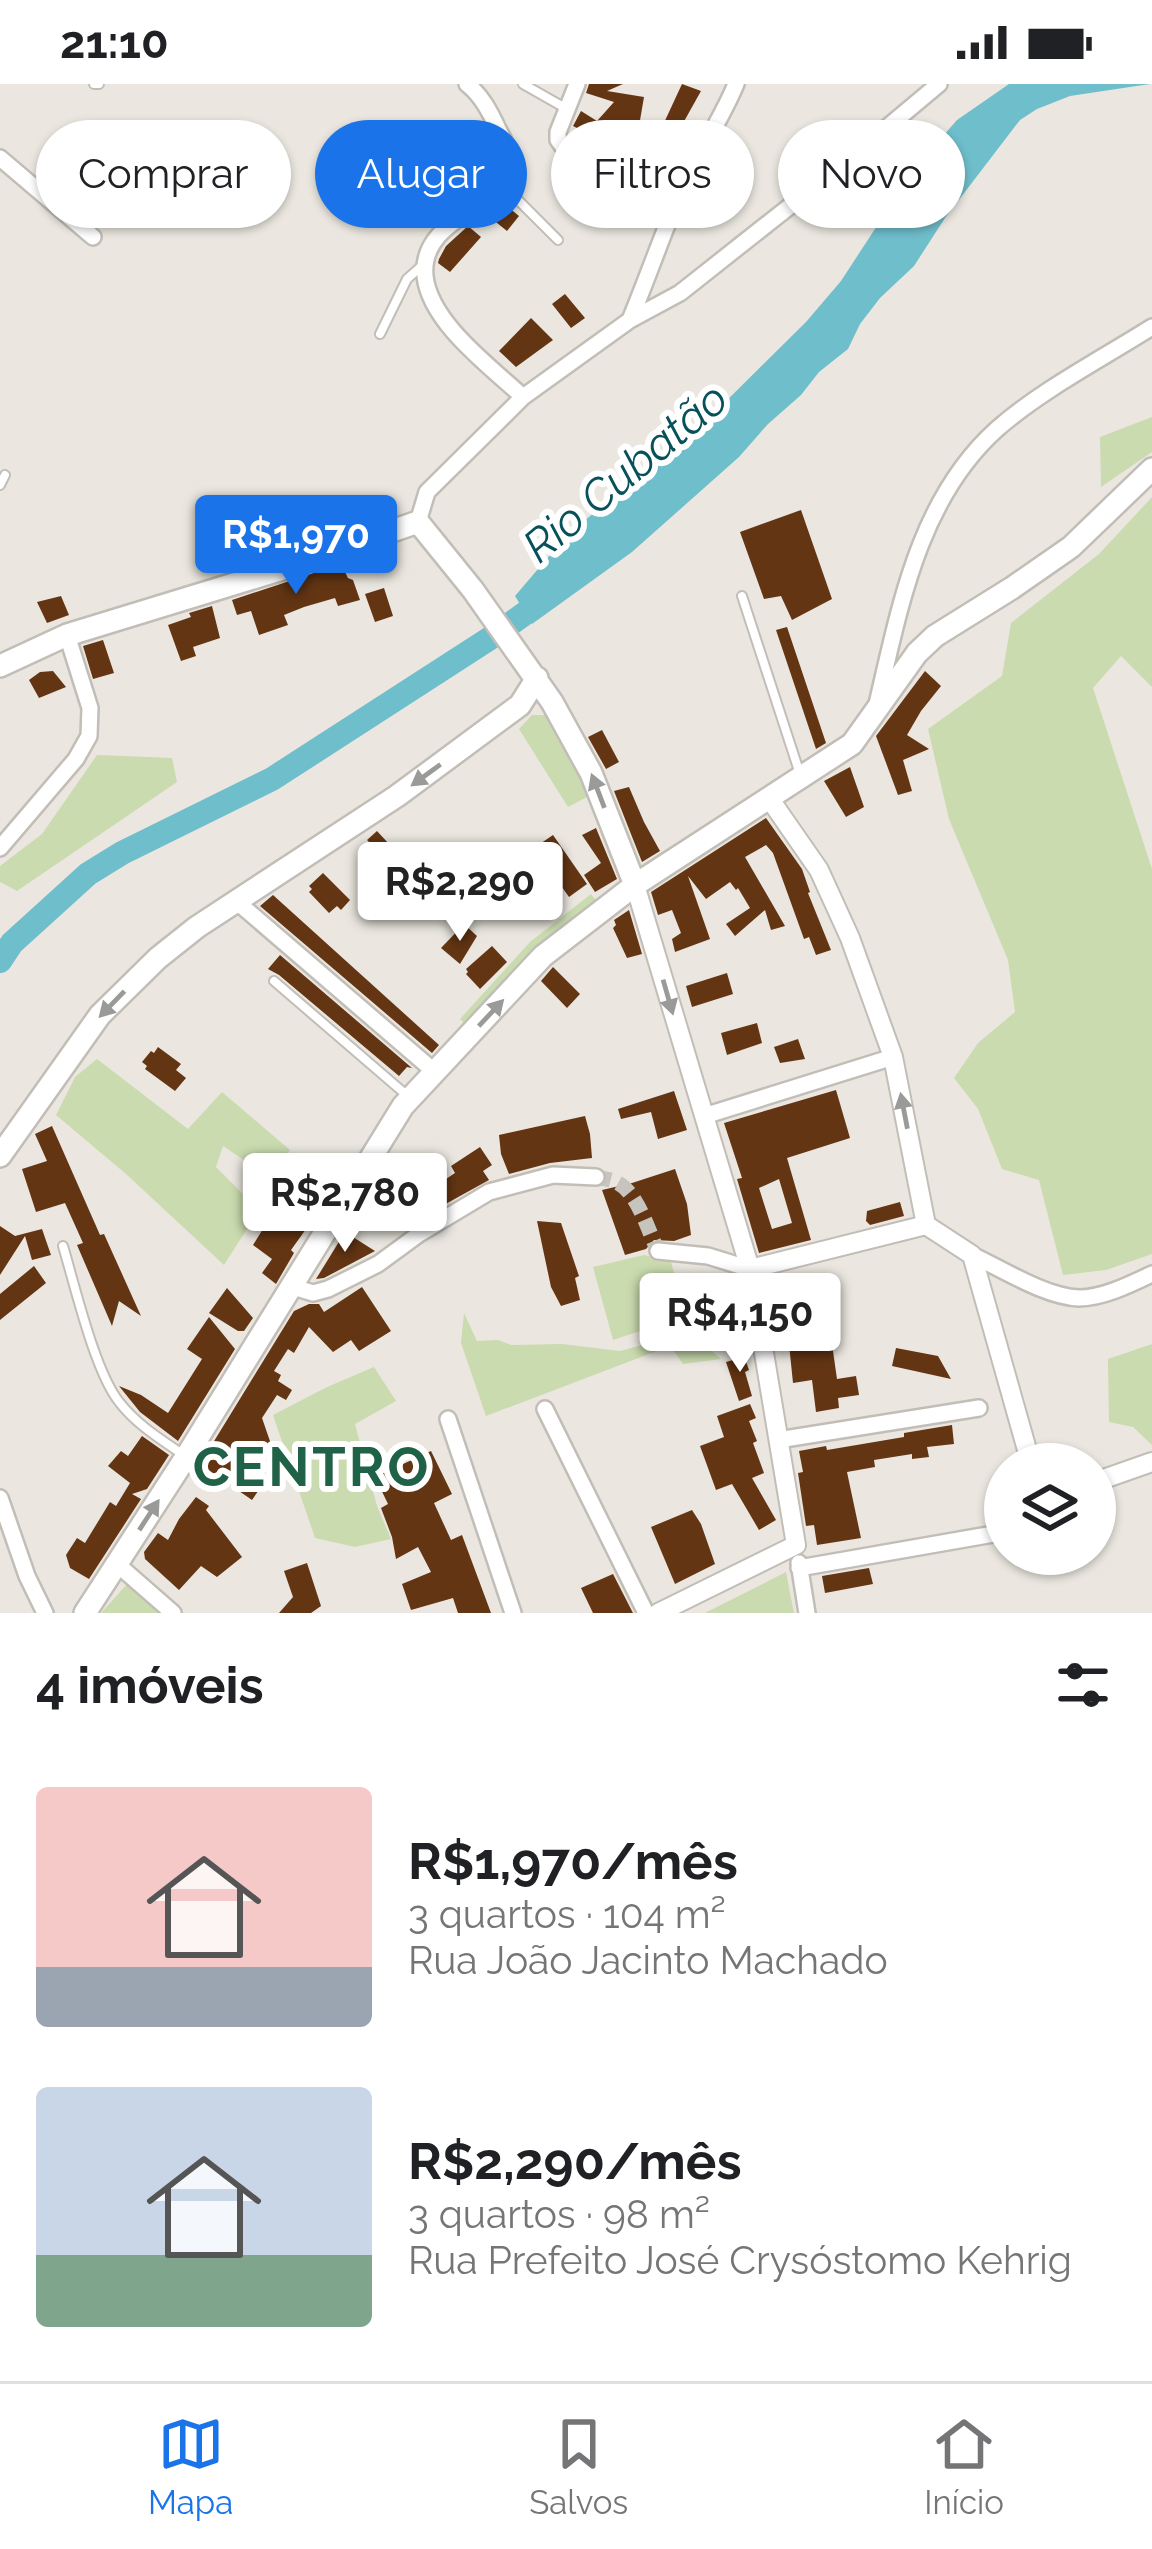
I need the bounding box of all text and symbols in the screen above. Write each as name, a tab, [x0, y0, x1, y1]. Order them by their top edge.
text: 21:10	[60, 16, 169, 69]
chip: Comprar	[36, 120, 291, 228]
chip: Alugar	[315, 120, 527, 228]
chip: Filtros	[551, 120, 754, 228]
chip: Novo	[778, 120, 965, 228]
water label: Rio Cubatão	[513, 372, 738, 573]
pin: R$1,970	[185, 495, 407, 597]
text: R$1,970	[222, 511, 370, 557]
one-way arrow	[410, 762, 442, 786]
one-way arrow	[588, 772, 607, 808]
pin: R$2,290	[349, 842, 571, 944]
text: R$2,290	[385, 858, 535, 904]
one-way arrow	[660, 979, 678, 1016]
one-way arrow	[98, 989, 126, 1018]
one-way arrow	[476, 998, 504, 1027]
one-way arrow	[894, 1091, 913, 1129]
pin: R$2,780	[234, 1153, 456, 1255]
text: R$2,780	[270, 1169, 420, 1215]
pin: R$4,150	[629, 1273, 851, 1375]
text: R$4,150	[667, 1289, 813, 1335]
district label: CENTRO	[193, 1435, 431, 1499]
map controls	[984, 1443, 1116, 1575]
button: layers	[984, 1443, 1116, 1575]
one-way arrow	[137, 1499, 159, 1531]
icon: filters	[1050, 1652, 1116, 1718]
text: 4 imóveis	[36, 1655, 264, 1715]
text: R$1,970/mês	[408, 1831, 738, 1891]
icon: home	[132, 1835, 276, 1979]
text: 3 quartos · 104 m²	[408, 1891, 726, 1937]
text: Rua João Jacinto Machado	[408, 1937, 888, 1983]
text: R$2,290/mês	[408, 2131, 742, 2191]
icon: home	[132, 2135, 276, 2279]
text: 3 quartos · 98 m²	[408, 2191, 710, 2237]
text: Rua Prefeito José Crysóstomo Kehrig	[408, 2237, 1072, 2283]
tab: Mapa	[148, 2411, 233, 2522]
tab: Salvos	[529, 2411, 628, 2522]
tab: Início	[924, 2411, 1004, 2522]

